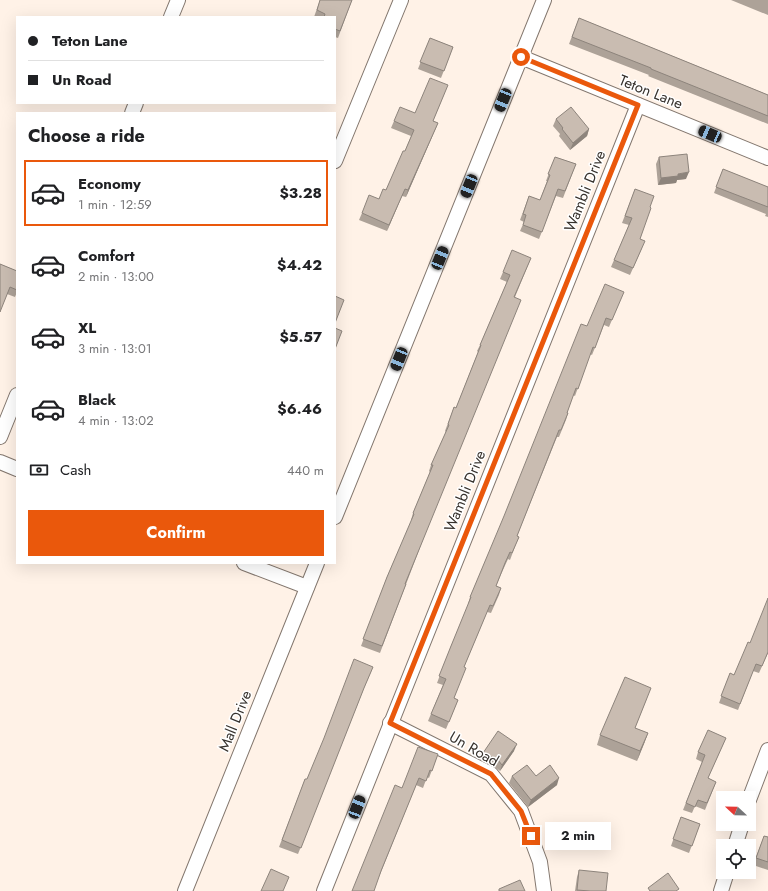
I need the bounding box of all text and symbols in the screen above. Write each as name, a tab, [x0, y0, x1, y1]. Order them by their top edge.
text: Teton Lane	[52, 30, 127, 52]
route start	[512, 48, 530, 66]
text: Un Road	[52, 69, 112, 91]
street label: Teton Lane	[616, 69, 686, 115]
car	[493, 87, 513, 113]
text: Choose a ride	[28, 123, 145, 149]
car	[697, 124, 723, 144]
street label: Wambli Drive	[559, 147, 611, 235]
text: Economy	[78, 173, 141, 195]
car	[459, 173, 479, 199]
icon: car	[30, 175, 66, 211]
text: $3.28	[280, 182, 322, 204]
text: 1 min · 12:59	[78, 195, 152, 214]
text: Comfort	[78, 245, 135, 267]
car	[430, 245, 450, 271]
icon: car	[30, 247, 66, 283]
text: $4.42	[277, 254, 322, 276]
text: 2 min · 13:00	[78, 267, 154, 286]
text: XL	[78, 317, 96, 339]
icon: car	[30, 319, 66, 355]
text: $5.57	[279, 326, 322, 348]
text: 3 min · 13:01	[78, 339, 152, 358]
car	[389, 346, 409, 372]
text: Black	[78, 389, 116, 411]
icon: car	[30, 391, 66, 427]
text: $6.46	[277, 398, 322, 420]
text: 4 min · 13:02	[78, 411, 154, 430]
street label: Wambli Drive	[439, 447, 491, 535]
icon: cash	[28, 459, 50, 481]
text: Cash	[60, 459, 91, 481]
text: 440 m	[287, 461, 324, 480]
button: Confirm	[28, 510, 324, 556]
street label: Mall Drive	[213, 687, 257, 755]
street label: Un Road	[445, 726, 503, 772]
north arrow	[716, 791, 756, 831]
map controls	[716, 791, 756, 879]
car	[347, 794, 367, 820]
callout: 2 min	[545, 822, 611, 850]
text: 2 min	[561, 826, 595, 845]
route end	[522, 827, 540, 845]
button: locate	[716, 839, 756, 879]

